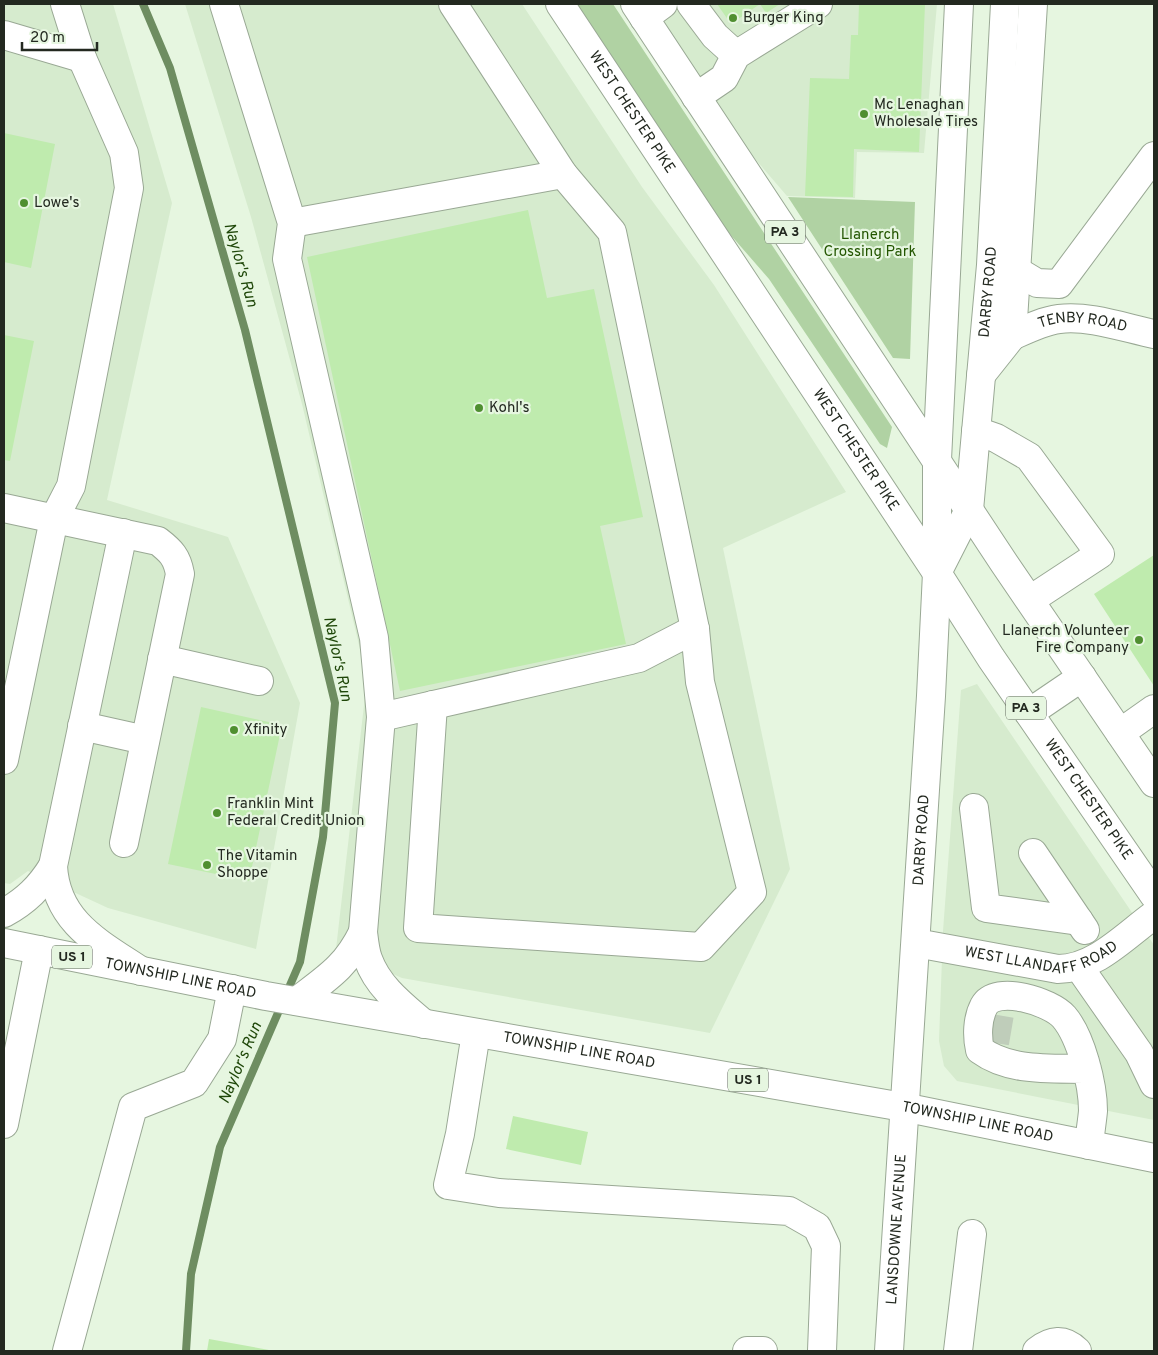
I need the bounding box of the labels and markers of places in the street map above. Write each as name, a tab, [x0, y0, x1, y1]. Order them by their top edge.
place label: Burger King	[743, 9, 824, 28]
marker: Burger King	[727, 12, 739, 24]
place label: Mc Lenaghan Wholesale Tires	[874, 96, 978, 132]
marker: Mc Lenaghan Wholesale Tires	[858, 108, 870, 120]
place label: Lowe's	[34, 194, 80, 213]
marker: Lowe's	[18, 197, 30, 209]
place label: Kohl's	[489, 399, 530, 418]
marker: Kohl's	[473, 402, 485, 414]
place label: Llanerch Volunteer Fire Company	[1002, 622, 1129, 658]
marker: Llanerch Volunteer Fire Company	[1133, 634, 1145, 646]
place label: Xfinity	[244, 721, 287, 740]
marker: Xfinity	[228, 724, 240, 736]
place label: Franklin Mint Federal Credit Union	[227, 795, 364, 831]
marker: Franklin Mint Federal Credit Union	[211, 807, 223, 819]
place label: The Vitamin Shoppe	[217, 847, 298, 883]
marker: The Vitamin Shoppe	[201, 859, 213, 871]

